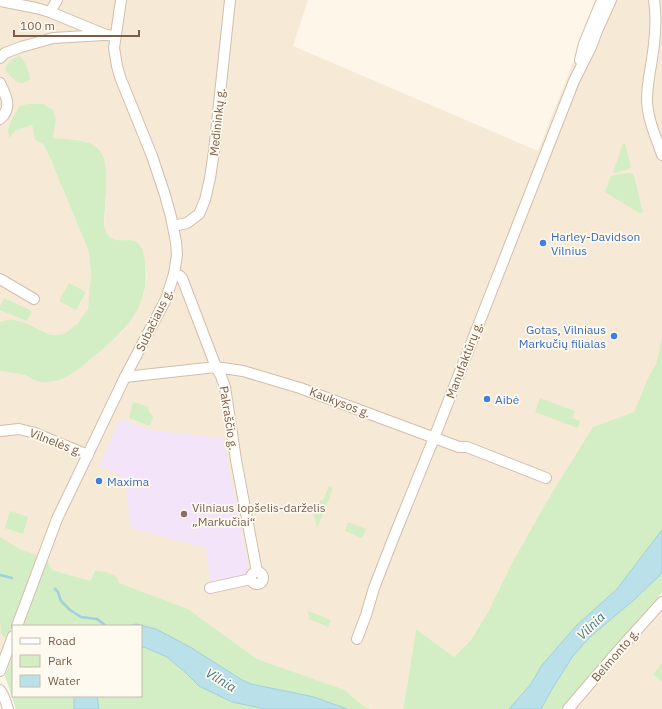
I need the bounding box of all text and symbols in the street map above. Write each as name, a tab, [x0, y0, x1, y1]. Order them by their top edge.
scale bar	[14, 12, 139, 38]
text: 100 m	[20, 18, 55, 33]
street label: Medininkų g.	[206, 87, 228, 157]
place label: Harley-Davidson Vilnius	[551, 229, 640, 258]
marker: Harley-Davidson Vilnius	[538, 238, 548, 248]
street label: Subačiaus g.	[132, 286, 176, 354]
street label: Manufaktūrų g.	[442, 319, 486, 401]
place label: Gotas, Vilniaus Markučių filialas	[519, 322, 606, 351]
marker: Gotas, Vilniaus Markučių filialas	[609, 331, 619, 341]
street label: Kaukysos g.	[307, 384, 373, 420]
street label: Pakraščio g.	[217, 385, 241, 451]
place label: Aibė	[495, 392, 520, 407]
marker: Aibė	[482, 394, 492, 404]
street label: Vilnelės g.	[28, 425, 84, 459]
place label: Maxima	[107, 474, 150, 489]
marker: Maxima	[94, 476, 104, 486]
place label: Vilniaus lopšelis-darželis „Markučiai“	[192, 500, 326, 529]
marker: Vilniaus lopšelis-darželis „Markučiai“	[179, 509, 189, 519]
water label: Vilnia	[573, 608, 609, 644]
legend	[12, 625, 142, 697]
street label: Belmonto g.	[588, 625, 642, 685]
text: Road	[48, 633, 76, 648]
text: Park	[48, 653, 73, 668]
water label: Vilnia	[203, 664, 239, 696]
text: Water	[48, 673, 81, 688]

